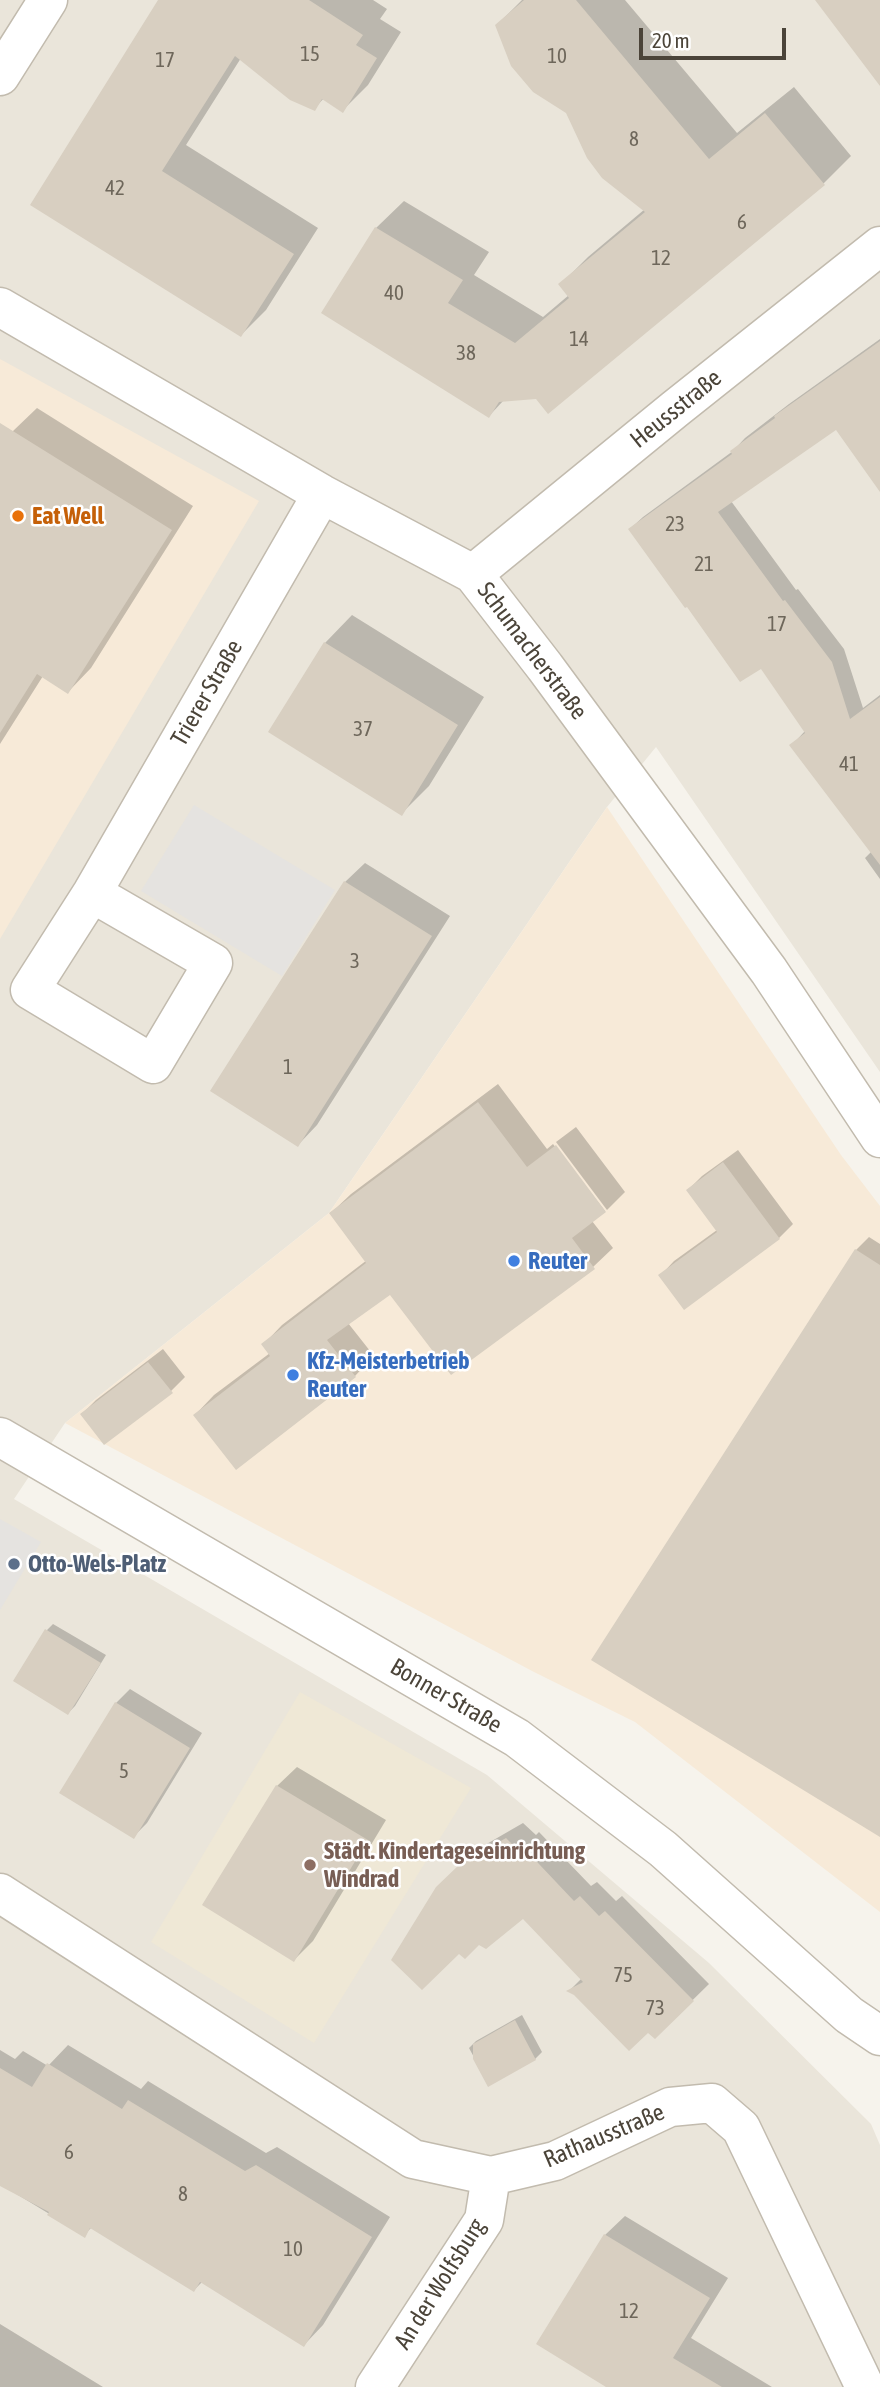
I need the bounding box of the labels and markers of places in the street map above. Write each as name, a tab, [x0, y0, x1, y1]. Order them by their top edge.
place label: Eat Well	[32, 502, 104, 530]
marker: Eat Well	[10, 508, 26, 524]
place label: Reuter	[528, 1247, 587, 1275]
marker: Reuter	[506, 1253, 522, 1269]
place label: Kfz-Meisterbetrieb Reuter	[307, 1347, 470, 1403]
marker: Kfz-Meisterbetrieb Reuter	[285, 1367, 301, 1383]
place label: Otto-Wels-Platz	[28, 1550, 166, 1578]
marker: Otto-Wels-Platz	[6, 1556, 22, 1572]
place label: Städt. Kindertageseinrichtung Windrad	[324, 1837, 585, 1893]
marker: Städt. Kindertageseinrichtung Windrad	[302, 1857, 318, 1873]

